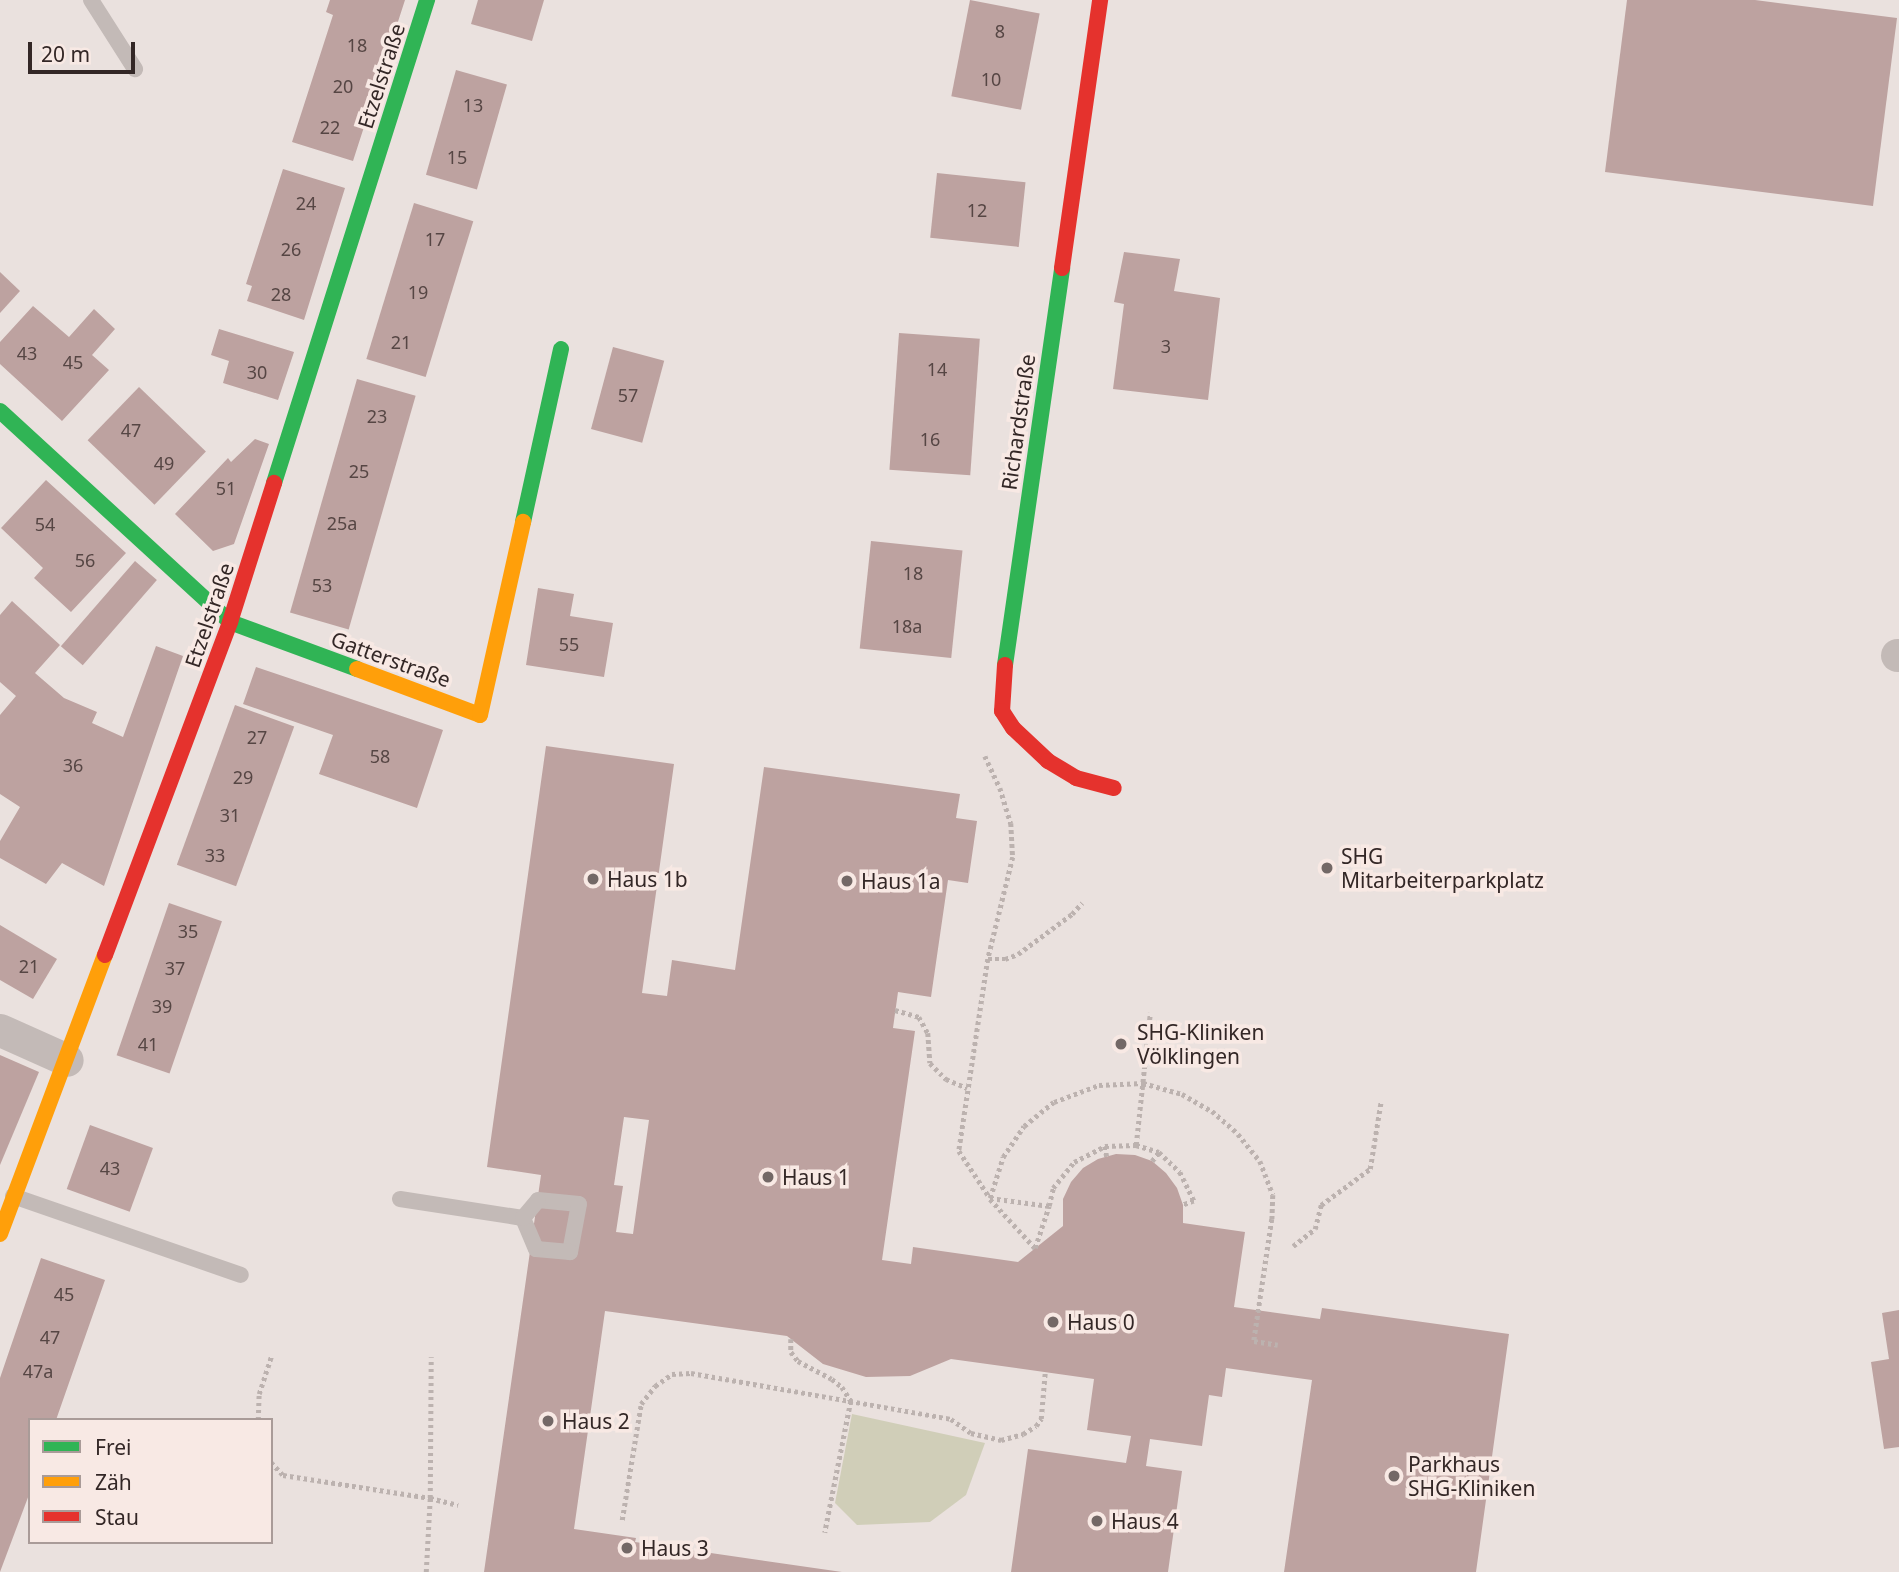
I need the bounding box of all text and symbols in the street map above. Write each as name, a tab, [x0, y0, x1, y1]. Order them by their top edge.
street label: Etzelstraße	[352, 20, 410, 132]
house number: 8	[995, 20, 1005, 42]
scale bar	[32, 28, 138, 72]
house number: 18	[347, 34, 367, 56]
text: 20 m	[41, 40, 90, 68]
house number: 10	[981, 68, 1001, 90]
house number: 20	[333, 75, 353, 97]
house number: 13	[463, 94, 483, 116]
house number: 22	[320, 116, 340, 138]
house number: 15	[447, 146, 467, 168]
house number: 24	[296, 192, 316, 214]
house number: 12	[967, 199, 987, 221]
house number: 17	[425, 228, 445, 250]
house number: 26	[281, 238, 301, 260]
house number: 19	[408, 281, 428, 303]
house number: 28	[271, 283, 291, 305]
house number: 21	[391, 331, 411, 353]
house number: 3	[1161, 335, 1171, 357]
house number: 43	[17, 342, 37, 364]
house number: 45	[63, 351, 83, 373]
street label: Richardstraße	[996, 352, 1040, 492]
house number: 14	[927, 358, 947, 380]
house number: 30	[247, 361, 267, 383]
house number: 57	[618, 384, 638, 406]
house number: 23	[367, 405, 387, 427]
house number: 47	[121, 419, 141, 441]
house number: 16	[920, 428, 940, 450]
house number: 49	[154, 452, 174, 474]
house number: 25	[349, 460, 369, 482]
house number: 51	[216, 477, 236, 499]
house number: 25a	[327, 512, 357, 534]
house number: 54	[35, 513, 55, 535]
house number: 56	[75, 549, 95, 571]
street label: Etzelstraße	[179, 559, 239, 671]
house number: 18	[903, 562, 923, 584]
house number: 53	[312, 574, 332, 596]
house number: 18a	[892, 615, 922, 637]
street label: Gatterstraße	[328, 626, 454, 692]
house number: 55	[559, 633, 579, 655]
house number: 27	[247, 726, 267, 748]
house number: 58	[370, 745, 390, 767]
house number: 36	[63, 754, 83, 776]
house number: 29	[233, 766, 253, 788]
house number: 31	[220, 804, 240, 826]
place label: SHG Mitarbeiterparkplatz	[1341, 843, 1544, 893]
house number: 33	[205, 844, 225, 866]
marker: SHG Mitarbeiterparkplatz	[1319, 860, 1335, 876]
place label: Haus 1b	[607, 866, 688, 892]
place label: Haus 1a	[861, 868, 941, 894]
marker: Haus 1b	[585, 871, 601, 887]
marker: Haus 1a	[839, 873, 855, 889]
house number: 35	[178, 920, 198, 942]
house number: 21	[19, 955, 39, 977]
house number: 37	[165, 957, 185, 979]
house number: 39	[152, 995, 172, 1017]
place label: SHG-Kliniken Völklingen	[1137, 1019, 1264, 1069]
house number: 41	[138, 1033, 158, 1055]
marker: SHG-Kliniken Völklingen	[1111, 1034, 1131, 1054]
house number: 43	[100, 1157, 120, 1179]
place label: Haus 1	[782, 1164, 850, 1190]
marker: Haus 1	[760, 1169, 776, 1185]
house number: 45	[54, 1283, 74, 1305]
place label: Haus 0	[1067, 1309, 1135, 1335]
marker: Haus 0	[1045, 1314, 1061, 1330]
house number: 47	[40, 1326, 60, 1348]
house number: 47a	[23, 1360, 53, 1382]
place label: Haus 2	[562, 1408, 630, 1434]
marker: Haus 2	[540, 1413, 556, 1429]
legend	[28, 1418, 273, 1544]
text: Frei	[95, 1433, 131, 1461]
place label: Parkhaus SHG-Kliniken	[1408, 1451, 1535, 1501]
text: Zäh	[95, 1468, 132, 1496]
marker: Parkhaus SHG-Kliniken	[1386, 1468, 1402, 1484]
text: Stau	[95, 1503, 139, 1531]
place label: Haus 4	[1111, 1508, 1179, 1534]
marker: Haus 4	[1089, 1513, 1105, 1529]
place label: Haus 3	[641, 1535, 709, 1561]
marker: Haus 3	[619, 1540, 635, 1556]

